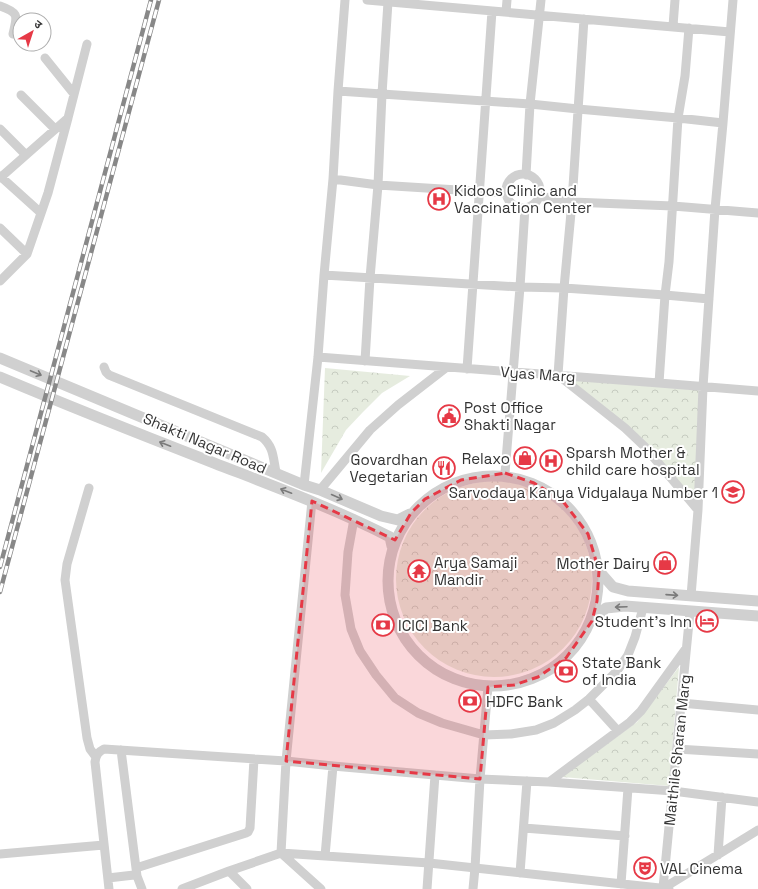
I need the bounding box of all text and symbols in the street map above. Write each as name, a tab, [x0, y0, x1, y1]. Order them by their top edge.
north arrow	[12, 12, 52, 52]
text: उ	[31, 17, 46, 32]
place label: Kidoos Clinic and Vaccination Center	[454, 181, 592, 217]
hospital icon: Kidoos Clinic and Vaccination Center	[426, 186, 452, 212]
street label: Vyas Marg	[500, 362, 576, 386]
one-way arrow	[30, 369, 42, 377]
place label: Post Office Shakti Nagar	[464, 398, 556, 434]
public building icon: Post Office Shakti Nagar	[436, 403, 462, 429]
street label: Shakti Nagar Road	[140, 408, 270, 478]
one-way arrow	[159, 439, 171, 447]
place label: Sparsh Mother & child care hospital	[566, 443, 700, 479]
shop icon: Relaxo	[512, 445, 538, 471]
hospital icon: Sparsh Mother & child care hospital	[538, 448, 564, 474]
place label: Relaxo	[462, 449, 510, 468]
place label: Govardhan Vegetarian	[350, 450, 428, 486]
restaurant icon: Govardhan Vegetarian	[431, 455, 457, 481]
school or university icon: Sarvodaya Kanya Vidyalaya Number 1	[720, 479, 746, 505]
place label: Sarvodaya Kanya Vidyalaya Number 1	[449, 483, 718, 502]
one-way arrow	[280, 486, 292, 494]
one-way arrow	[331, 494, 343, 501]
shop icon: Mother Dairy	[652, 550, 678, 576]
place label: Arya Samaji Mandir	[434, 553, 517, 589]
place label: Mother Dairy	[556, 554, 650, 573]
temple icon: Arya Samaji Mandir	[406, 558, 432, 584]
one-way arrow	[665, 591, 678, 598]
one-way arrow	[615, 603, 628, 611]
hotel icon: Student's Inn	[694, 608, 720, 634]
bank icon: ICICI Bank	[370, 612, 396, 638]
place label: Student's Inn	[595, 612, 692, 631]
place label: ICICI Bank	[398, 616, 468, 635]
place label: State Bank of India	[582, 653, 661, 689]
bank icon: State Bank of India	[553, 658, 579, 684]
street label: Maithile Sharan Marg	[660, 673, 694, 827]
bank icon: HDFC Bank	[457, 688, 483, 714]
place label: HDFC Bank	[486, 692, 563, 711]
theatre icon: VAL Cinema	[632, 855, 658, 881]
place label: VAL Cinema	[660, 859, 743, 878]

